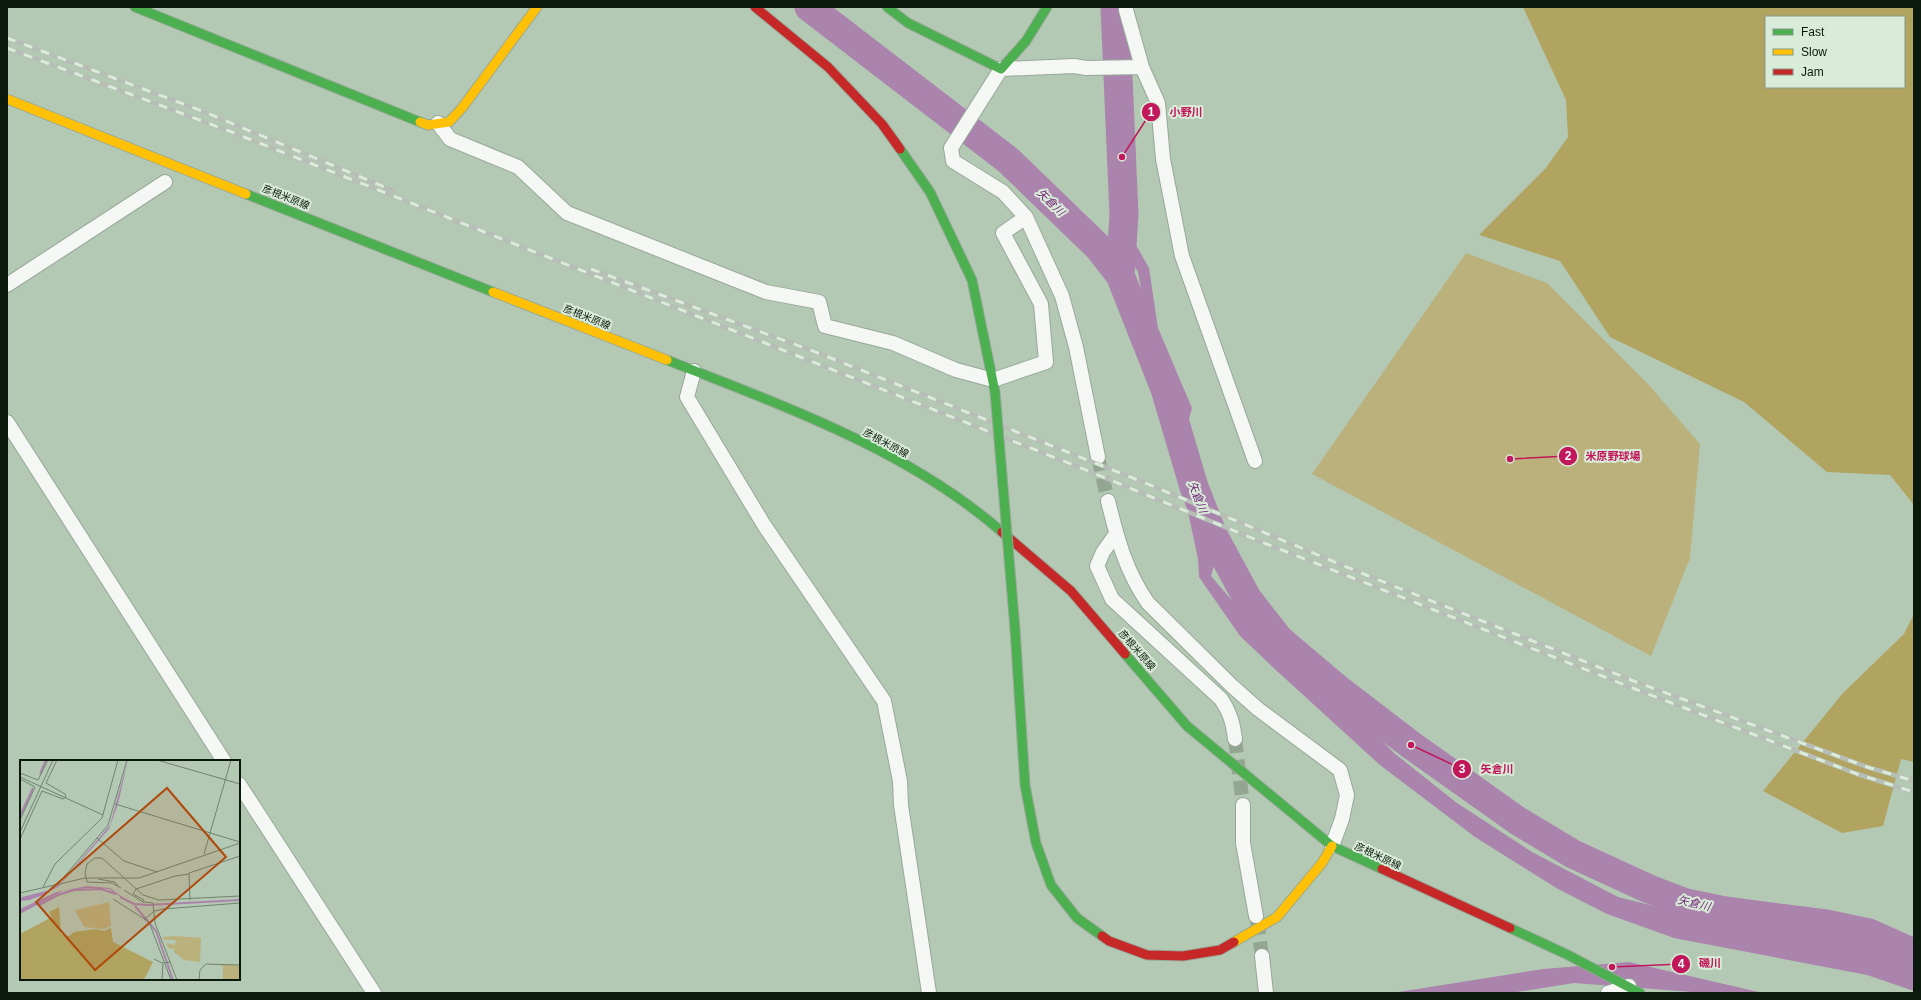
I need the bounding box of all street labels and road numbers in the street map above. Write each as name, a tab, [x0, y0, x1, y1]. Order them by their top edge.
street label: 彦根米原線	[261, 183, 311, 211]
street label: 彦根米原線	[562, 303, 612, 331]
street label: 彦根米原線	[861, 426, 911, 460]
street label: 彦根米原線	[1116, 628, 1158, 672]
street label: 彦根米原線	[1353, 840, 1403, 872]

